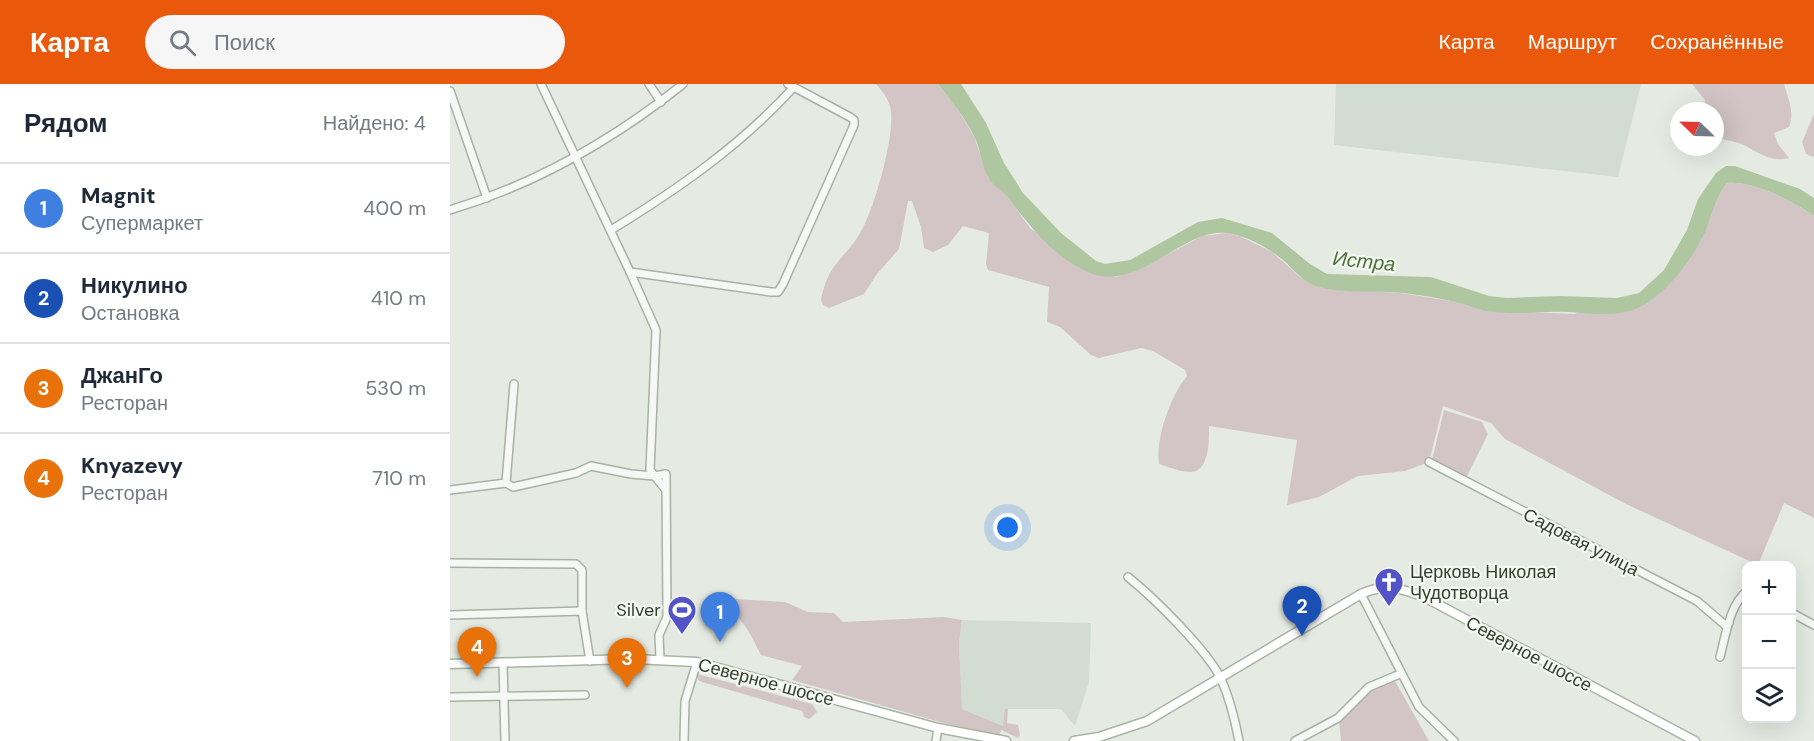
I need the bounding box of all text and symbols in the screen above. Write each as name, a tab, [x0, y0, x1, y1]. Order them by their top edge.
search box	[145, 15, 565, 69]
text: Карта	[30, 24, 109, 61]
icon: search	[166, 26, 199, 59]
text: Поиск	[214, 28, 275, 57]
text: Карта	[1439, 28, 1495, 56]
text: Маршрут	[1528, 28, 1617, 56]
text: Сохранённые	[1650, 28, 1784, 56]
north arrow	[1670, 102, 1724, 156]
text: Рядом	[24, 106, 107, 140]
text: Найдено: 4	[323, 110, 426, 136]
text: Magnit	[81, 181, 156, 210]
text: 1	[40, 195, 47, 221]
text: 400 m	[363, 195, 426, 221]
text: Супермаркет	[81, 210, 203, 236]
water label: Истра	[1331, 245, 1397, 277]
text: Никулино	[81, 271, 188, 300]
text: 2	[38, 285, 49, 311]
text: 410 m	[371, 285, 426, 311]
text: Остановка	[81, 300, 180, 326]
text: ДжанГо	[81, 361, 163, 390]
text: 3	[37, 375, 50, 401]
text: 530 m	[365, 375, 426, 401]
text: Ресторан	[81, 390, 168, 416]
text: Knyazevy	[81, 451, 183, 480]
text: 4	[37, 465, 50, 491]
text: 710 m	[372, 465, 426, 491]
text: Ресторан	[81, 480, 168, 506]
street label: Садовая улица	[1519, 502, 1644, 582]
your location	[993, 513, 1022, 542]
place label: Церковь Николая Чудотворца	[1410, 560, 1556, 605]
map controls	[1742, 561, 1796, 723]
button: +	[1742, 561, 1796, 615]
church icon: Церковь Николая Чудотворца	[1373, 566, 1405, 608]
pin: 2	[1282, 586, 1322, 636]
pin: 1	[700, 592, 740, 642]
sports icon: Silver	[666, 594, 698, 636]
place label: Silver	[616, 598, 661, 622]
street label: Северное шоссе	[1462, 611, 1596, 697]
button: −	[1742, 615, 1796, 669]
pin: 4	[458, 628, 496, 677]
pin: 3	[608, 638, 646, 688]
street label: Северное шоссе	[695, 652, 837, 712]
button: layers	[1742, 669, 1796, 723]

